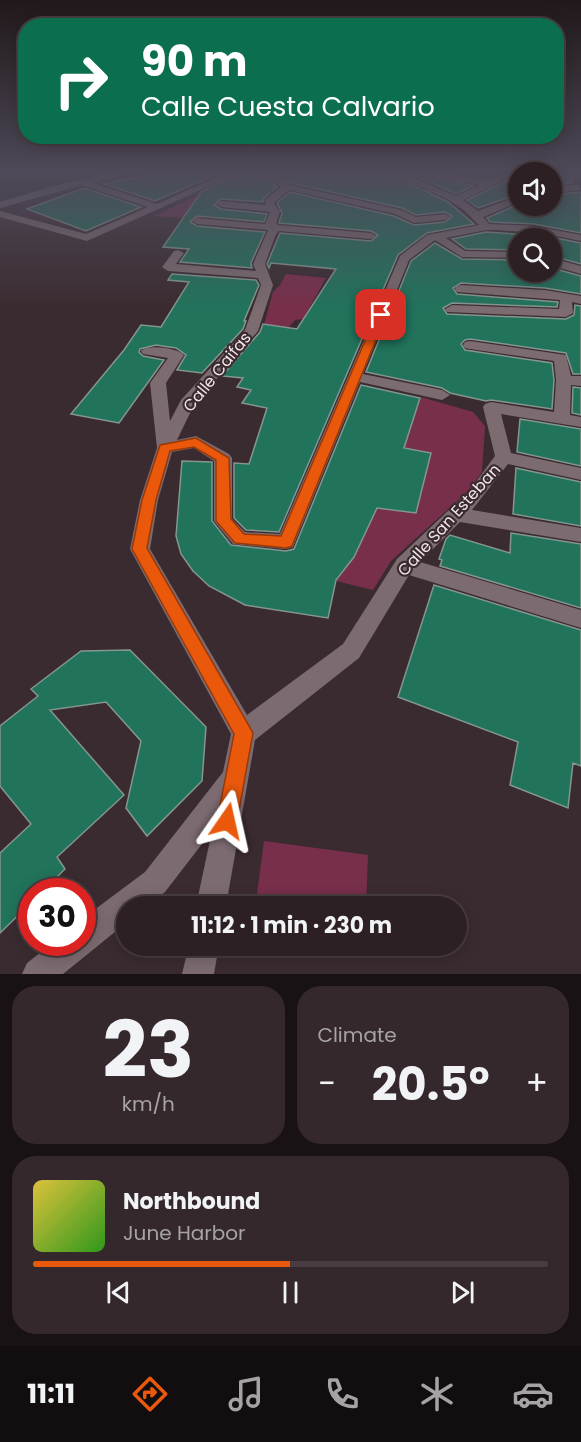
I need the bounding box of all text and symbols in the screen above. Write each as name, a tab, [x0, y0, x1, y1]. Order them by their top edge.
text: 90 m	[141, 32, 248, 91]
icon: right	[42, 42, 120, 120]
text: Calle Cuesta Calvario	[141, 88, 435, 125]
map controls	[508, 162, 562, 282]
button: sound	[508, 162, 562, 216]
button: search	[508, 228, 562, 282]
pin	[355, 289, 406, 340]
icon: arrive	[364, 298, 397, 331]
street label: Calle Caifas	[178, 327, 256, 417]
street label: Calle San Esteban	[392, 459, 506, 581]
position arrow	[195, 789, 259, 853]
speed limit sign: 30	[18, 878, 96, 956]
text: 11:12 · 1 min · 230 m	[191, 910, 392, 941]
text: 23	[102, 995, 194, 1104]
text: Climate	[318, 1021, 397, 1049]
text: 20.5°	[372, 1053, 489, 1116]
text: −	[318, 1060, 336, 1107]
text: +	[525, 1060, 548, 1107]
text: km/h	[122, 1090, 175, 1118]
text: Northbound	[123, 1186, 260, 1217]
text: June Harbor	[123, 1219, 246, 1247]
icon: previous	[102, 1276, 135, 1309]
icon: pause	[274, 1276, 307, 1309]
icon: next	[446, 1276, 479, 1309]
icon: directions	[129, 1373, 171, 1415]
icon: music	[225, 1373, 267, 1415]
icon: phone	[321, 1373, 363, 1415]
icon: climate	[416, 1373, 458, 1415]
icon: car	[512, 1373, 554, 1415]
text: 11:11	[27, 1375, 75, 1412]

